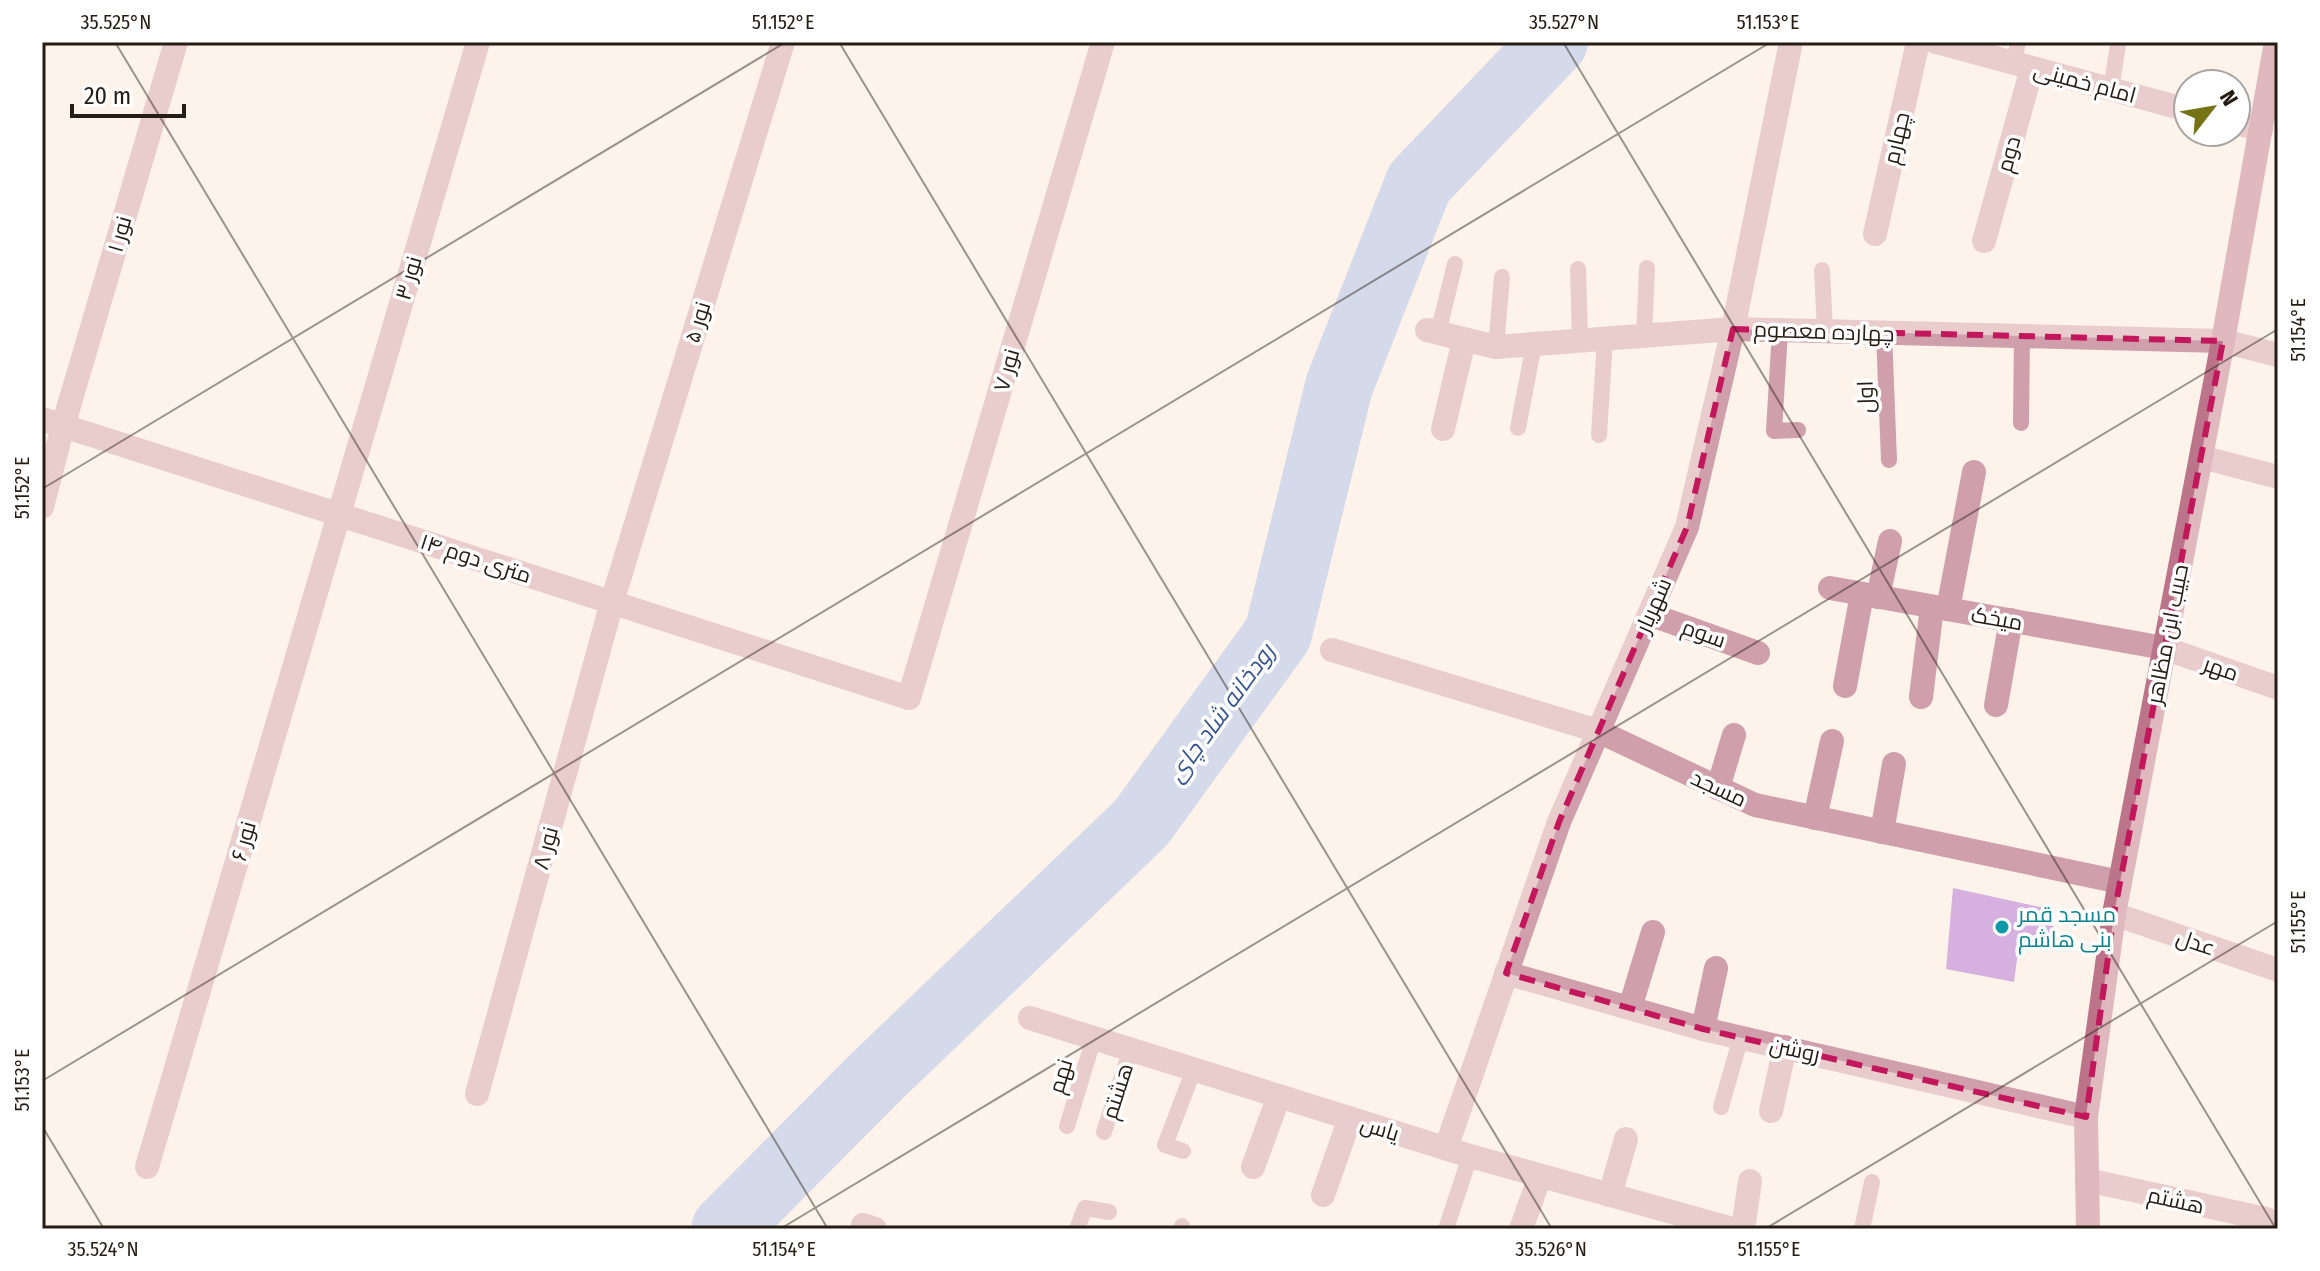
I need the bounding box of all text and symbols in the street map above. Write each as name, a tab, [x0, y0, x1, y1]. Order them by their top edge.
text: 35.525°N	[81, 10, 151, 34]
text: 51.152°E	[752, 10, 814, 34]
text: 35.527°N	[1529, 10, 1599, 34]
text: 51.153°E	[1737, 10, 1799, 34]
street label: امام خمینی	[2030, 56, 2139, 111]
scale bar	[72, 68, 184, 118]
north arrow	[2172, 68, 2252, 148]
text: 20 m	[84, 82, 131, 110]
text: N	[2214, 85, 2244, 111]
street label: چهارم	[1877, 109, 1918, 167]
street label: دوم	[1990, 133, 2028, 176]
street label: نور ۱	[101, 213, 137, 255]
street label: نور ۳	[389, 253, 428, 303]
street label: نور ۵	[678, 298, 716, 346]
text: 51.154°E	[2286, 298, 2310, 362]
street label: چهارده معصوم	[1753, 316, 1895, 349]
street label: نور ۷	[988, 346, 1025, 395]
street label: اول	[1851, 380, 1880, 414]
text: 51.152°E	[10, 457, 34, 519]
street label: ۱۴ متری دوم	[416, 528, 535, 591]
street label: حبیب ابن مظاهر	[2140, 562, 2194, 708]
street label: شهریار	[1629, 573, 1677, 639]
street label: میخک	[1969, 601, 2025, 636]
street label: سوم	[1678, 613, 1729, 656]
water label: رودخانه شاد چای	[1162, 637, 1283, 788]
street label: مهر	[2198, 649, 2242, 687]
street label: مسجد	[1687, 764, 1751, 813]
street label: نور ۶	[225, 818, 262, 864]
street label: نور ۸	[527, 824, 564, 873]
text: 51.155°E	[2286, 891, 2310, 953]
place label: مسجد قمر بنی هاشم	[2016, 901, 2116, 955]
marker: مسجد قمر بنی هاشم	[1993, 918, 2011, 936]
street label: عدل	[2173, 923, 2219, 962]
street label: روشن	[1767, 1031, 1823, 1068]
text: 51.153°E	[10, 1049, 34, 1111]
street label: نهم	[1042, 1056, 1080, 1097]
street label: هشتم	[1096, 1060, 1141, 1123]
street label: یاس	[1357, 1110, 1403, 1147]
street label: هشتم	[2145, 1181, 2207, 1222]
text: 35.524°N	[67, 1237, 139, 1261]
text: 51.154°E	[752, 1237, 816, 1261]
text: 35.526°N	[1515, 1237, 1587, 1261]
text: 51.155°E	[1738, 1237, 1800, 1261]

